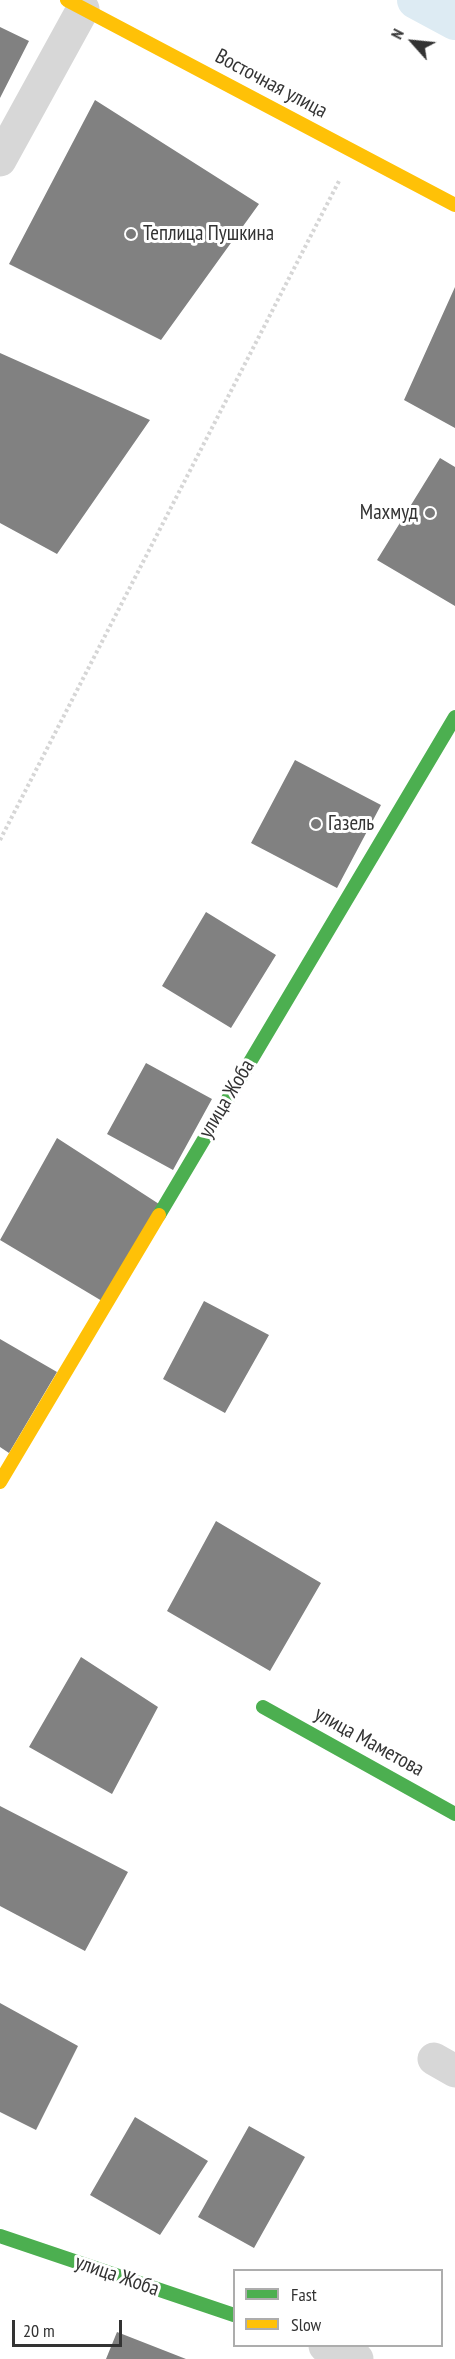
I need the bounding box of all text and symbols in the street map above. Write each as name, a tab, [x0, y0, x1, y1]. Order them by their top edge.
north arrow	[383, 12, 443, 72]
text: N	[386, 25, 408, 42]
street label: Восточная улица	[211, 44, 331, 124]
place label: Теплица Пушкина	[143, 221, 274, 247]
marker: Теплица Пушкина	[124, 227, 138, 241]
place label: Махмуд	[360, 500, 418, 526]
marker: Махмуд	[423, 506, 437, 520]
place label: Газель	[328, 811, 374, 837]
marker: Газель	[309, 817, 323, 831]
street label: улица Жоба	[194, 1055, 260, 1143]
street label: улица Маметова	[310, 1702, 428, 1782]
street label: улица Жоба	[72, 2250, 162, 2302]
legend	[233, 2269, 443, 2347]
text: Fast	[291, 2283, 317, 2306]
scale bar	[15, 2308, 124, 2346]
text: Slow	[291, 2313, 321, 2336]
text: 20 m	[23, 2319, 55, 2342]

